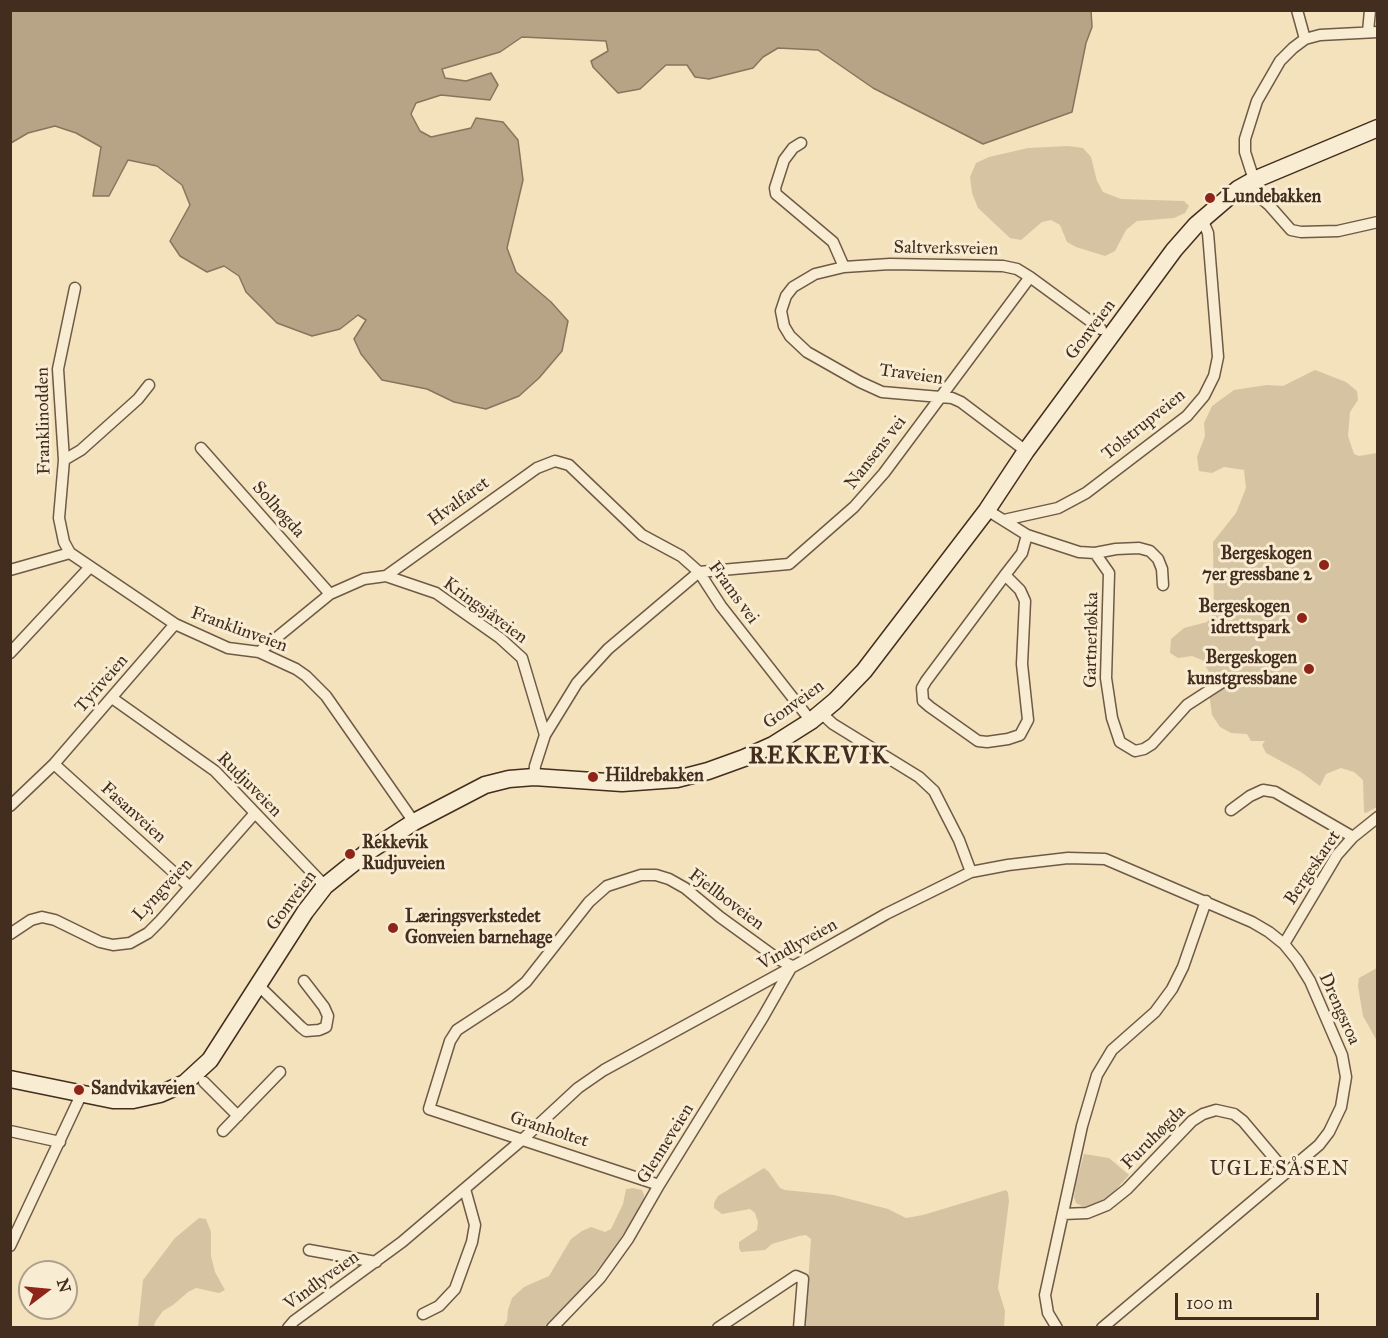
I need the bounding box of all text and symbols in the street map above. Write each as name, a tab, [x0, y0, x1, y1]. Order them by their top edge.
place label: Lundebakken	[1222, 187, 1321, 209]
marker: Lundebakken	[1203, 191, 1217, 205]
street label: Saltverksveien	[894, 237, 998, 261]
street label: Gonveien	[1061, 296, 1121, 364]
street label: Traveien	[878, 360, 944, 390]
street label: Franklinodden	[32, 367, 56, 475]
street label: Tolstrupveien	[1098, 385, 1190, 465]
street label: Nansens vei	[841, 412, 911, 494]
street label: Hvalfaret	[424, 473, 494, 531]
street label: Solhøgda	[247, 477, 309, 543]
place label: Bergeskogen 7er gressbane 2	[1202, 544, 1312, 586]
street label: Frams vei	[703, 557, 763, 629]
marker: Bergeskogen 7er gressbane 2	[1317, 558, 1331, 572]
street label: Kringsjåveien	[439, 573, 531, 649]
street label: Gartnerløkka	[1080, 592, 1104, 688]
place label: Bergeskogen idrettspark	[1198, 597, 1290, 640]
street label: Franklinveien	[188, 603, 290, 657]
marker: Bergeskogen idrettspark	[1295, 611, 1309, 625]
place label: Bergeskogen kunstgressbane	[1187, 648, 1297, 690]
street label: Tyriveien	[71, 650, 133, 718]
marker: Bergeskogen kunstgressbane	[1302, 662, 1316, 676]
street label: Gonveien	[759, 676, 829, 734]
district label: REKKEVIK	[748, 743, 890, 771]
street label: Rudjuveien	[212, 748, 286, 822]
place label: Hildrebakken	[605, 766, 704, 788]
marker: Hildrebakken	[586, 770, 600, 784]
street label: Fasanveien	[96, 778, 170, 848]
street label: Bergeskaret	[1280, 827, 1346, 909]
place label: Rekkevik Rudjuveien	[362, 833, 445, 876]
marker: Rekkevik Rudjuveien	[343, 847, 357, 861]
street label: Lyngveien	[128, 854, 198, 926]
street label: Fjellboveien	[684, 865, 768, 935]
street label: Gonveien	[262, 867, 322, 935]
place label: Læringsverkstedet Gonveien barnehage	[405, 907, 552, 950]
street label: Vindlyveien	[755, 914, 841, 976]
marker: Læringsverkstedet Gonveien barnehage	[386, 921, 400, 935]
street label: Drengsroa	[1314, 970, 1364, 1048]
place label: Sandvikaveien	[91, 1079, 195, 1101]
marker: Sandvikaveien	[72, 1083, 86, 1097]
street label: Glenneveien	[633, 1100, 699, 1188]
street label: Furuhøgda	[1117, 1101, 1191, 1175]
street label: Granholtet	[507, 1107, 591, 1153]
district label: UGLESÅSEN	[1210, 1158, 1350, 1182]
street label: Vindlyveien	[280, 1247, 364, 1315]
north arrow	[18, 1260, 78, 1320]
text: N	[53, 1276, 75, 1295]
scale bar	[1178, 1281, 1322, 1319]
text: 100 m	[1186, 1292, 1233, 1314]

